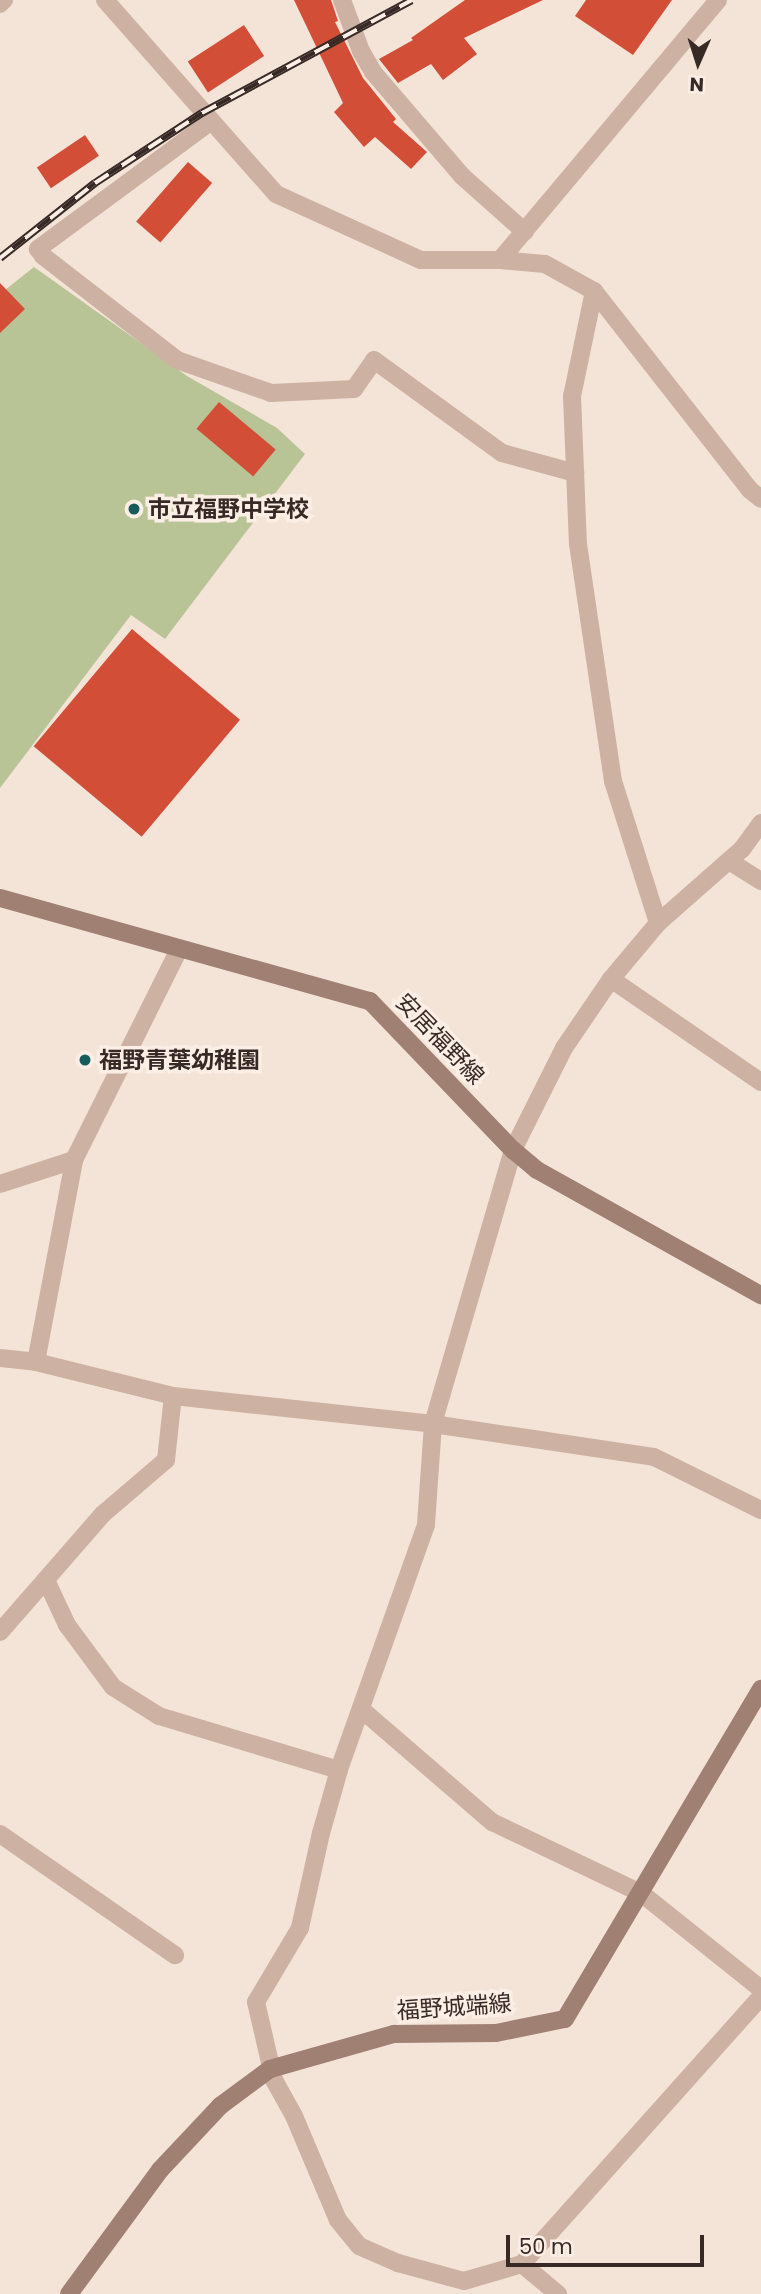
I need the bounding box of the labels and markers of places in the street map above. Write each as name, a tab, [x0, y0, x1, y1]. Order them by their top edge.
place label: 市立福野中学校	[148, 495, 309, 523]
marker: 市立福野中学校	[126, 501, 142, 517]
place label: 福野青葉幼稚園	[99, 1046, 260, 1074]
marker: 福野青葉幼稚園	[77, 1052, 93, 1068]

